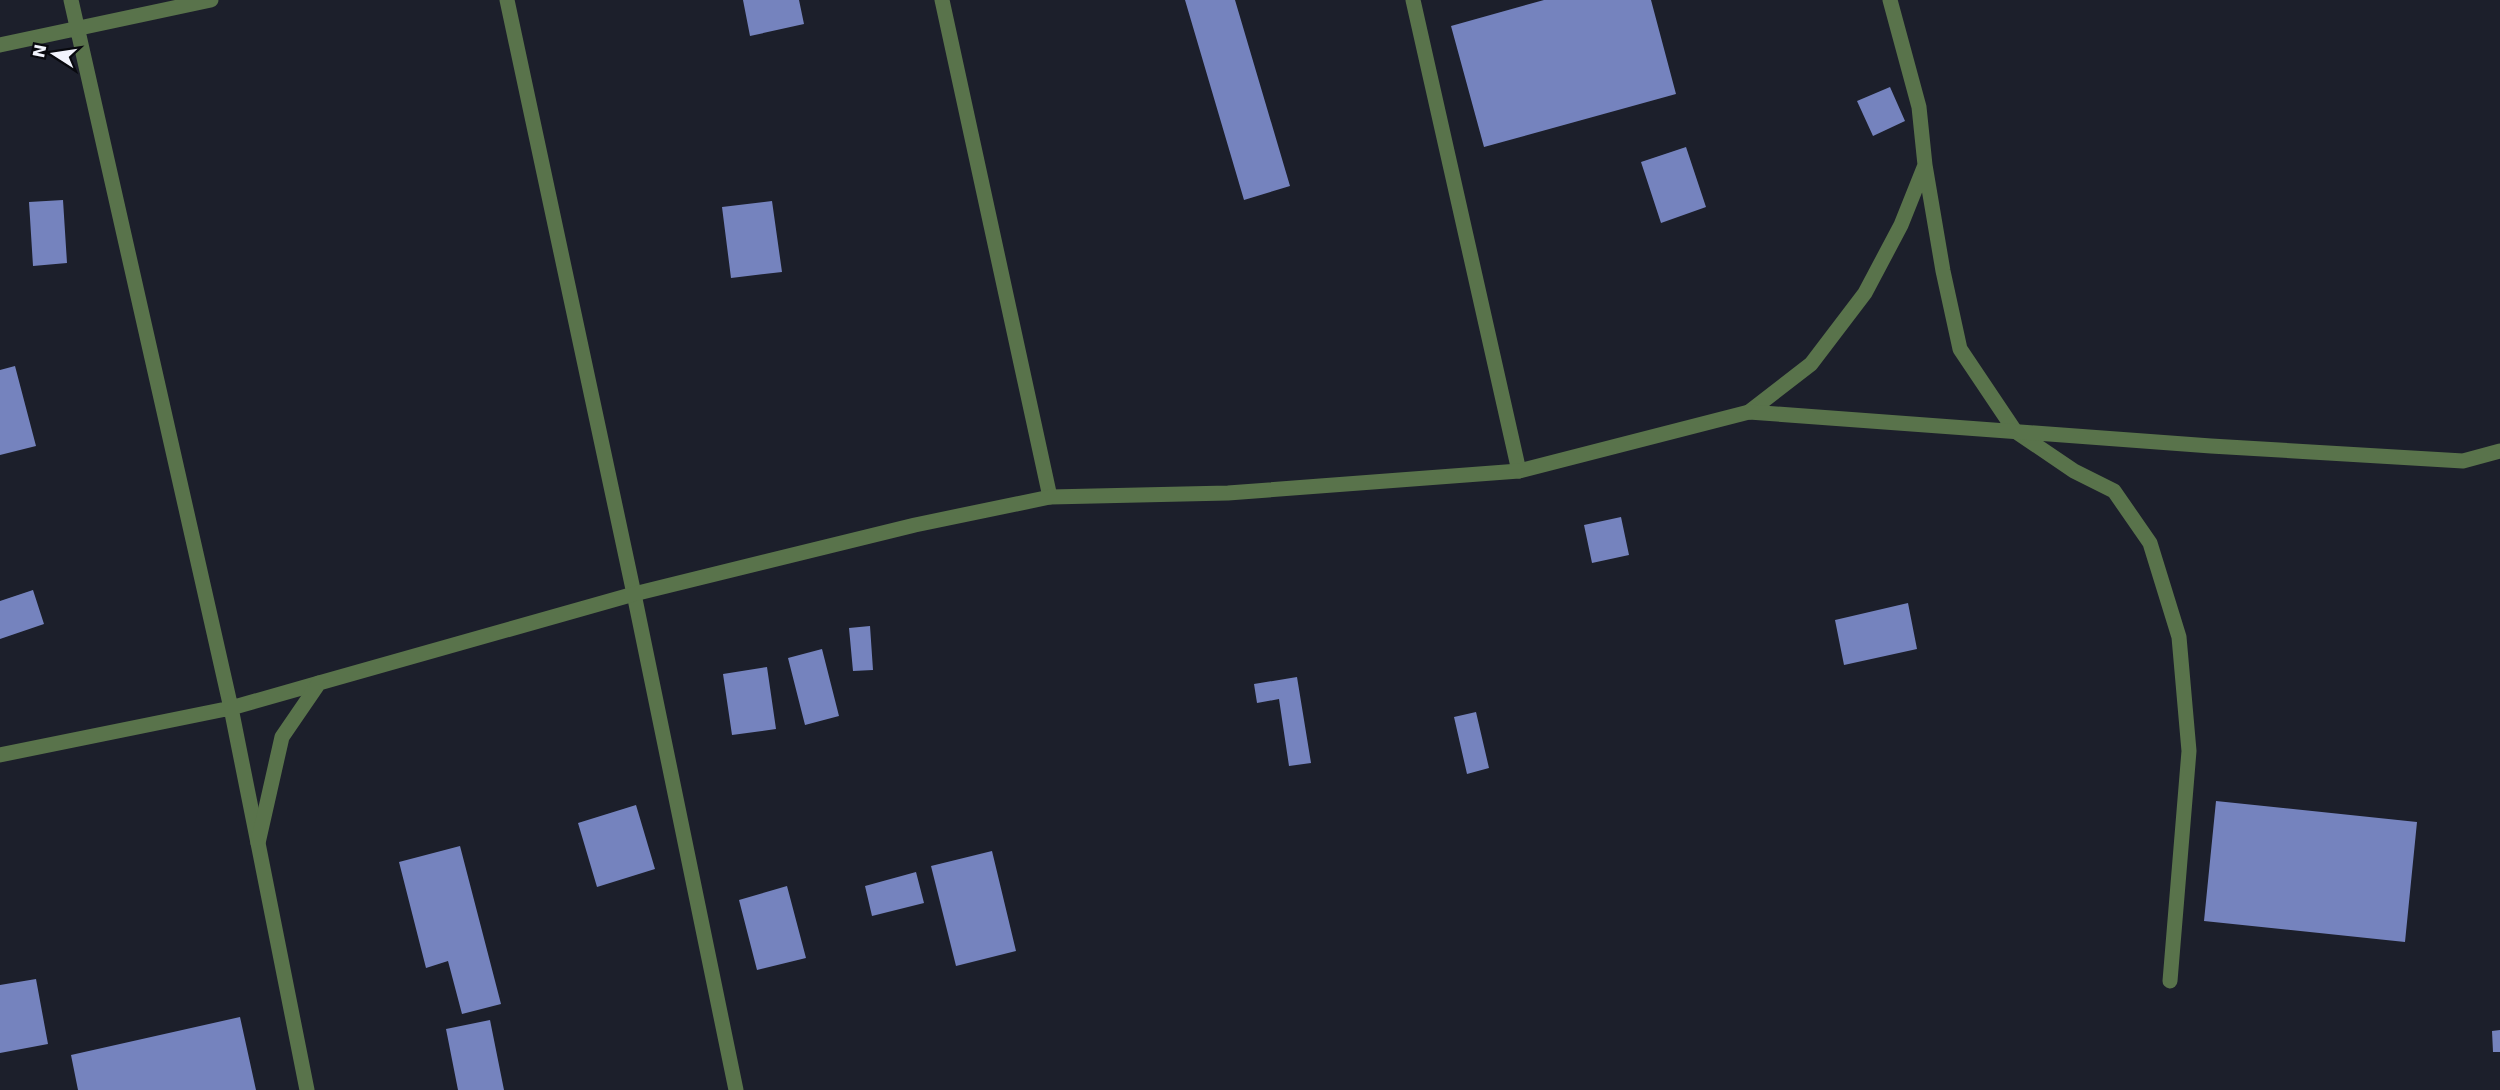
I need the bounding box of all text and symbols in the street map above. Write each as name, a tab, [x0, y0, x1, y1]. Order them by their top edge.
north arrow	[24, 24, 84, 84]
text: N	[29, 42, 51, 60]

